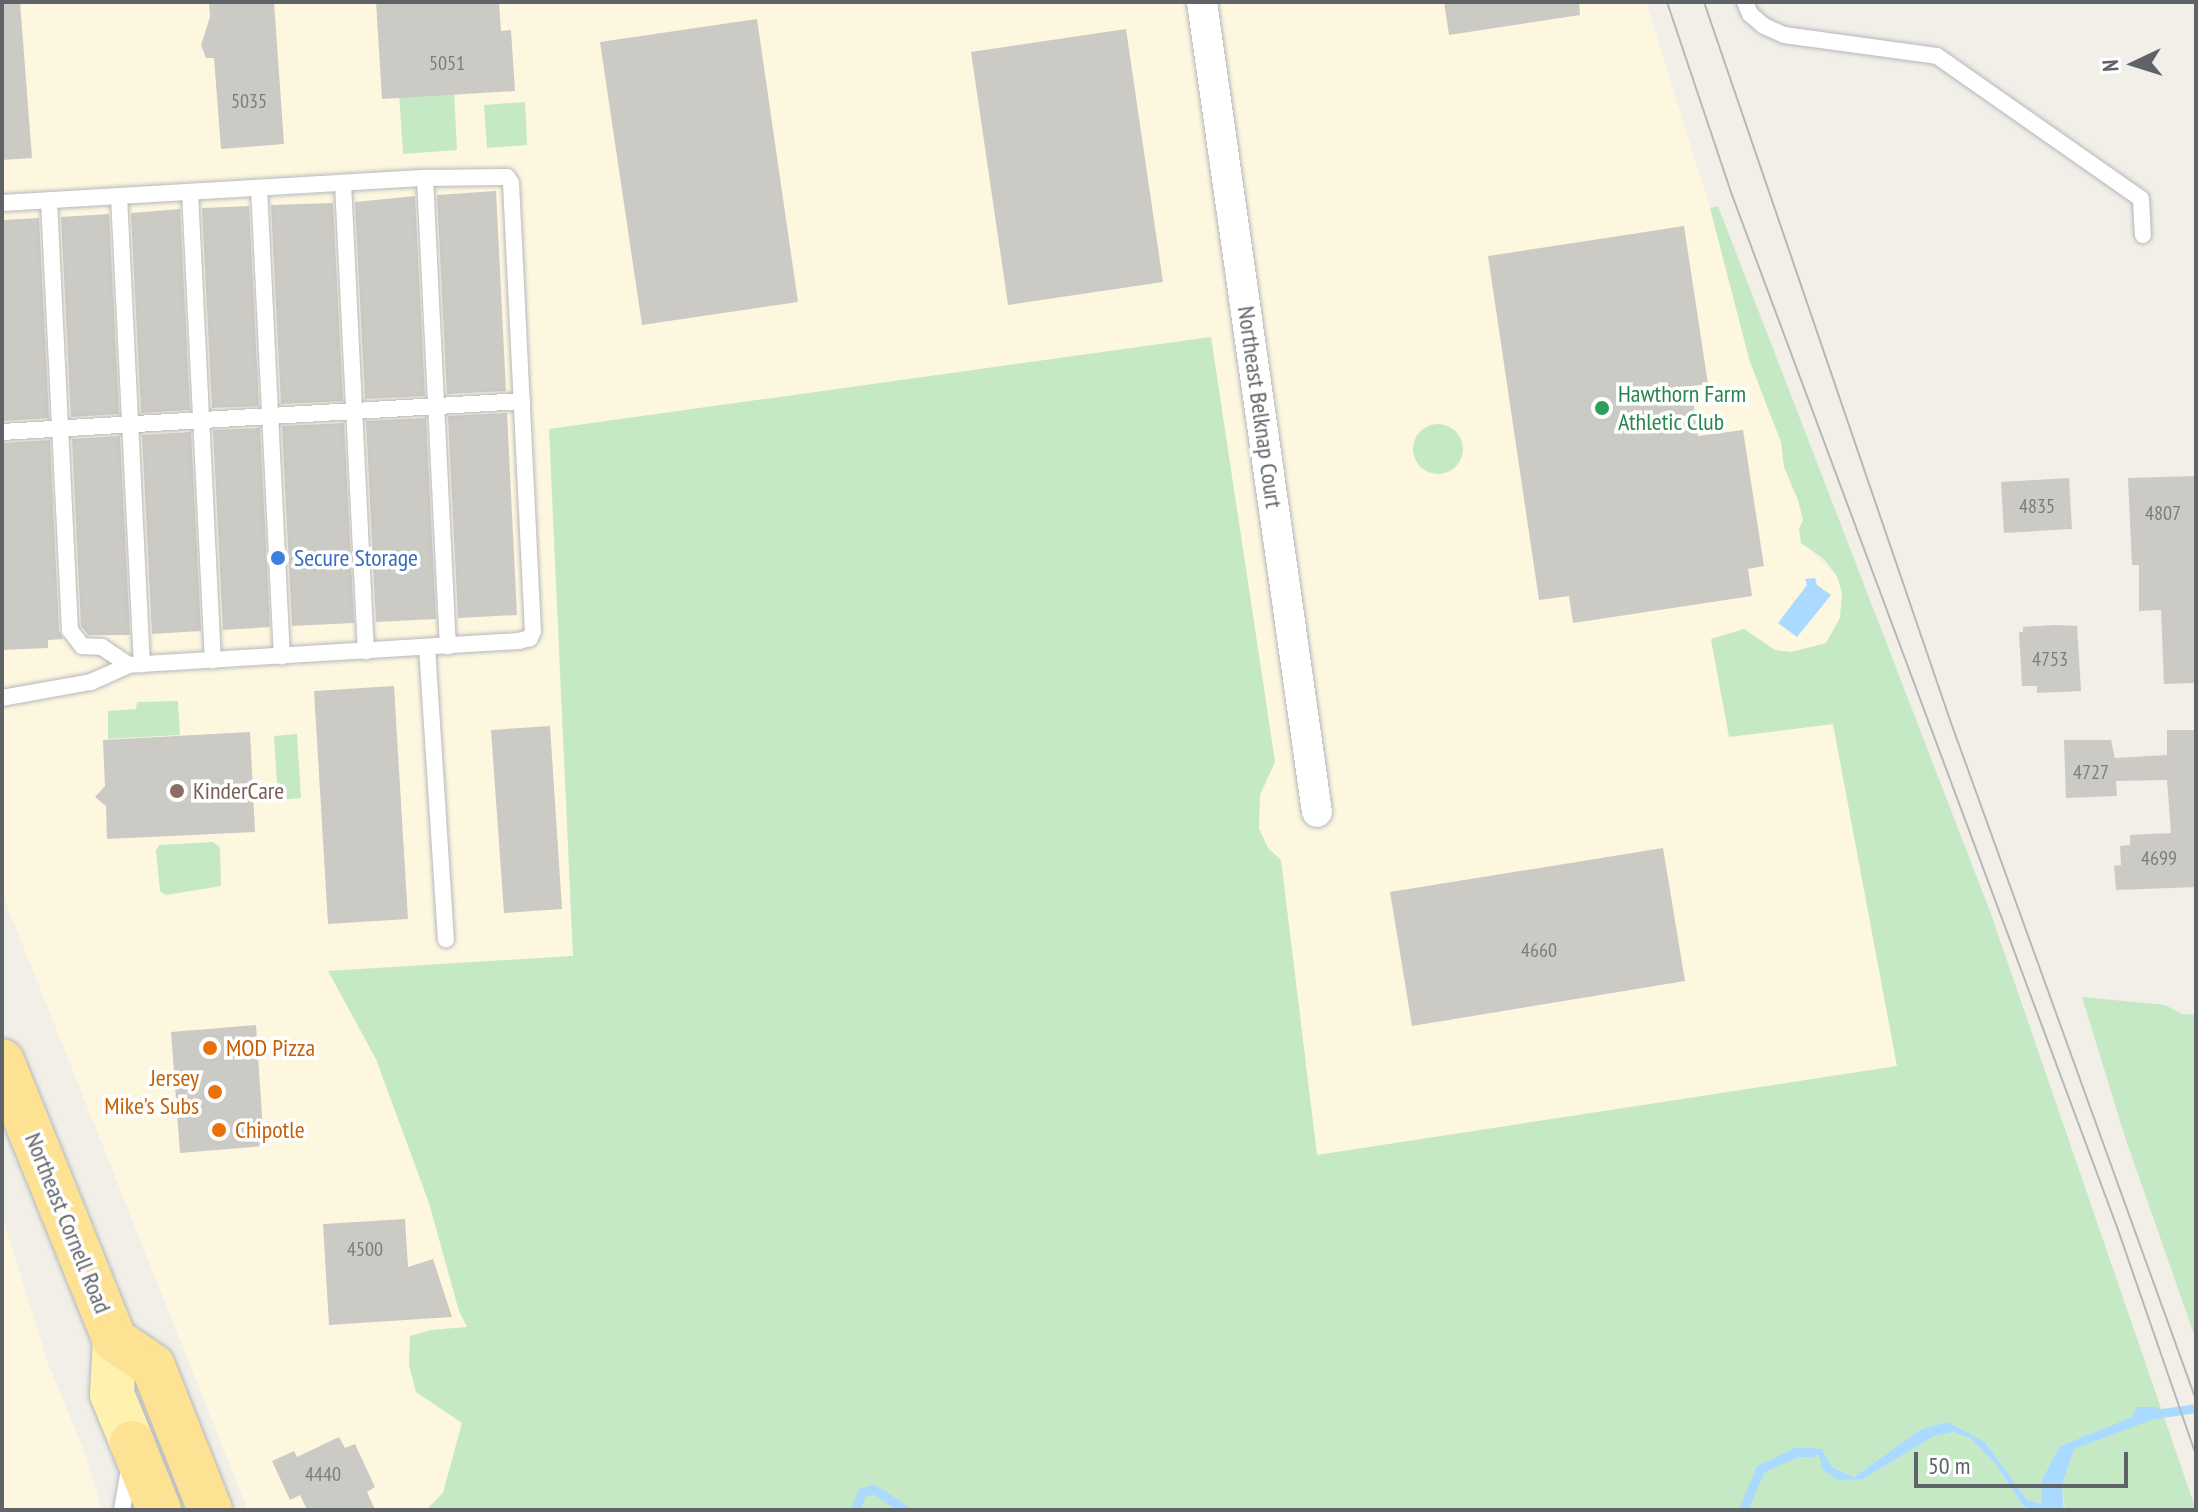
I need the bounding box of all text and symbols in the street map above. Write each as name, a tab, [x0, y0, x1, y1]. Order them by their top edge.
north arrow	[2094, 24, 2174, 104]
house number: 5051	[429, 51, 465, 75]
text: N	[2096, 59, 2124, 73]
house number: 5035	[231, 89, 267, 113]
street label: Northeast Belknap Court	[1232, 304, 1288, 510]
place label: Hawthorn Farm Athletic Club	[1618, 380, 1746, 436]
marker: Hawthorn Farm Athletic Club	[1593, 399, 1611, 417]
house number: 4835	[2019, 494, 2055, 518]
house number: 4807	[2145, 501, 2181, 525]
place label: Secure Storage	[294, 544, 418, 572]
marker: Secure Storage	[269, 549, 287, 567]
house number: 4753	[2032, 647, 2068, 671]
house number: 4727	[2073, 760, 2109, 784]
place label: KinderCare	[193, 777, 284, 805]
marker: KinderCare	[168, 782, 186, 800]
house number: 4699	[2141, 846, 2177, 870]
house number: 4660	[1521, 938, 1557, 962]
place label: MOD Pizza	[226, 1034, 315, 1062]
marker: MOD Pizza	[201, 1039, 219, 1057]
place label: Jersey Mike's Subs	[104, 1064, 199, 1120]
marker: Jersey Mike's Subs	[206, 1083, 224, 1101]
place label: Chipotle	[235, 1116, 305, 1144]
marker: Chipotle	[210, 1121, 228, 1139]
street label: Northeast Cornell Road	[19, 1129, 117, 1317]
house number: 4500	[347, 1237, 383, 1261]
scale bar	[1918, 1436, 2132, 1486]
text: 50 m	[1928, 1450, 1970, 1481]
house number: 4440	[305, 1462, 341, 1486]

